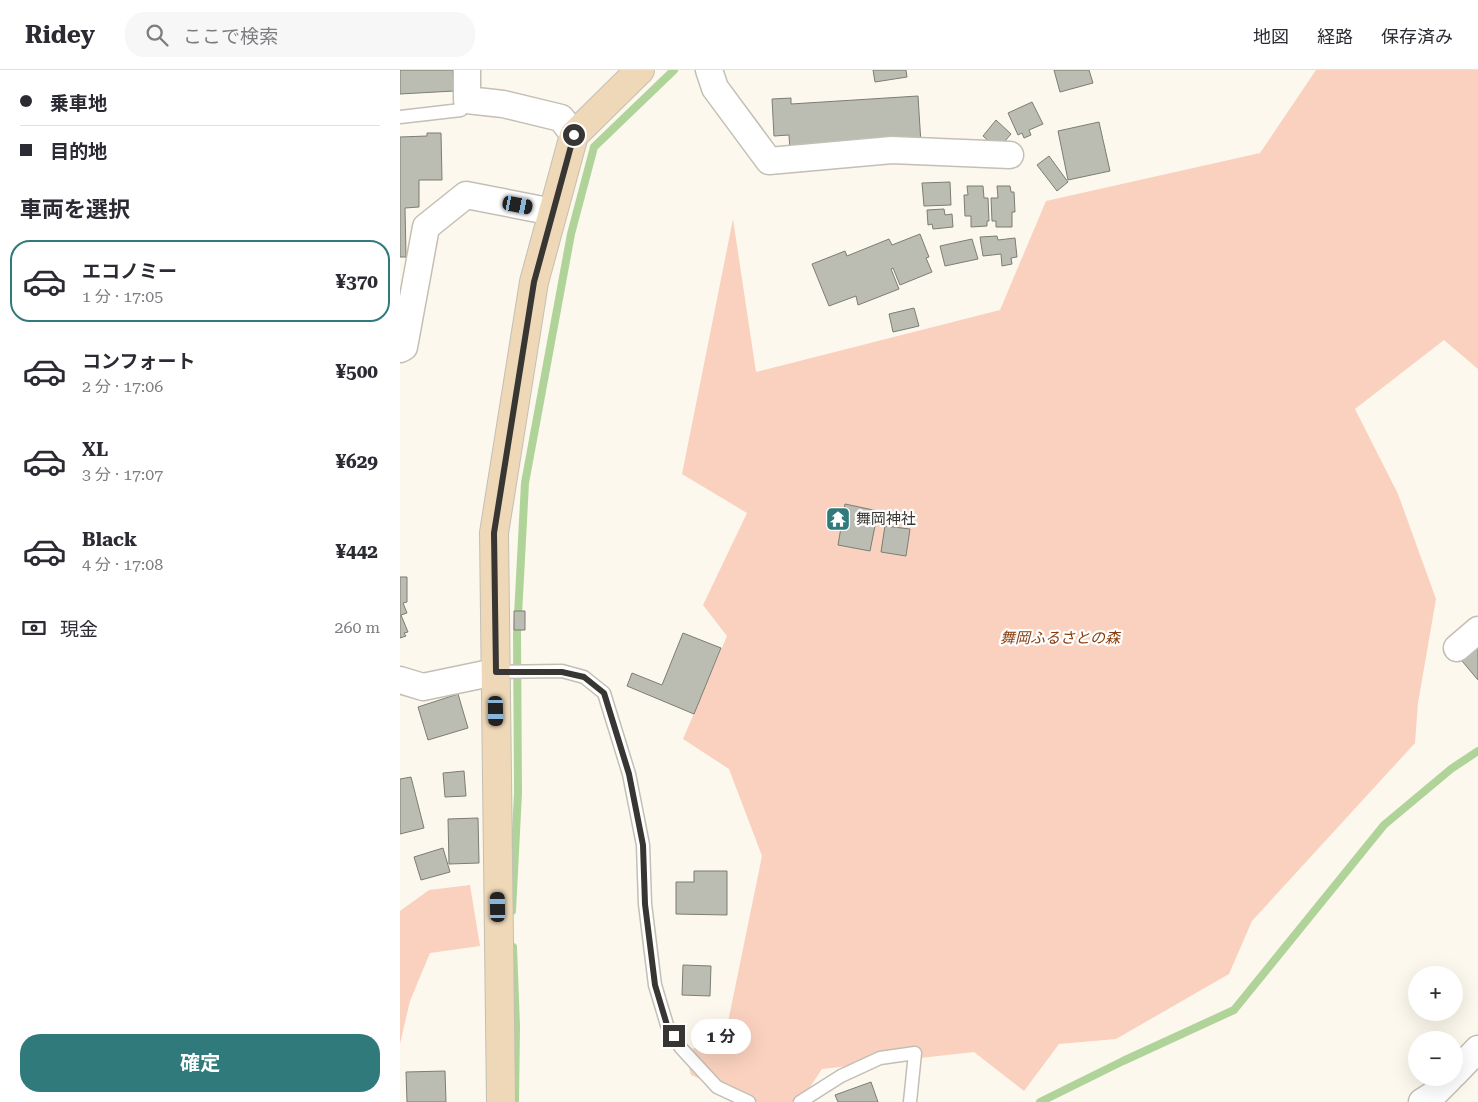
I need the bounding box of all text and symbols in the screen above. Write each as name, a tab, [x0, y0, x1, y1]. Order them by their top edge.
search box	[125, 12, 475, 57]
text: Ridey	[25, 21, 95, 49]
icon: search	[143, 21, 171, 49]
text: ここで検索	[183, 25, 278, 48]
text: 地図	[1253, 26, 1289, 47]
text: 経路	[1317, 26, 1353, 47]
text: 保存済み	[1381, 26, 1453, 47]
text: 乗車地	[50, 92, 107, 115]
route start	[563, 124, 585, 146]
text: 目的地	[50, 140, 107, 163]
car	[501, 195, 534, 215]
text: 車両を選択	[20, 197, 130, 222]
icon: car	[22, 259, 67, 304]
text: エコノミー	[82, 260, 177, 283]
text: ¥370	[335, 270, 378, 293]
text: 1 分 · 17:05	[82, 287, 163, 306]
icon: car	[22, 349, 67, 394]
text: コンフォート	[82, 350, 195, 373]
text: ¥500	[335, 360, 378, 383]
text: 2 分 · 17:06	[82, 377, 163, 396]
text: XL	[82, 438, 108, 461]
icon: car	[22, 439, 67, 484]
text: ¥629	[335, 450, 378, 473]
text: 3 分 · 17:07	[82, 465, 163, 484]
temple icon: 舞岡神社	[825, 506, 851, 532]
place label: 舞岡神社	[856, 510, 916, 528]
text: Black	[82, 528, 137, 551]
icon: car	[22, 529, 67, 574]
text: ¥442	[335, 540, 378, 563]
text: 4 分 · 17:08	[82, 555, 163, 574]
icon: cash	[20, 614, 48, 642]
text: 現金	[60, 618, 98, 641]
text: 260 m	[334, 618, 380, 637]
park label: 舞岡ふるさとの森	[1000, 629, 1122, 647]
car	[488, 696, 503, 726]
car	[490, 892, 505, 922]
map controls	[1408, 966, 1463, 1086]
button: +	[1408, 966, 1463, 1021]
callout: 1 分	[692, 1018, 752, 1054]
route end	[663, 1025, 685, 1047]
text: 1 分	[706, 1027, 736, 1046]
button: −	[1408, 1031, 1463, 1086]
button: 確定	[20, 1034, 380, 1092]

